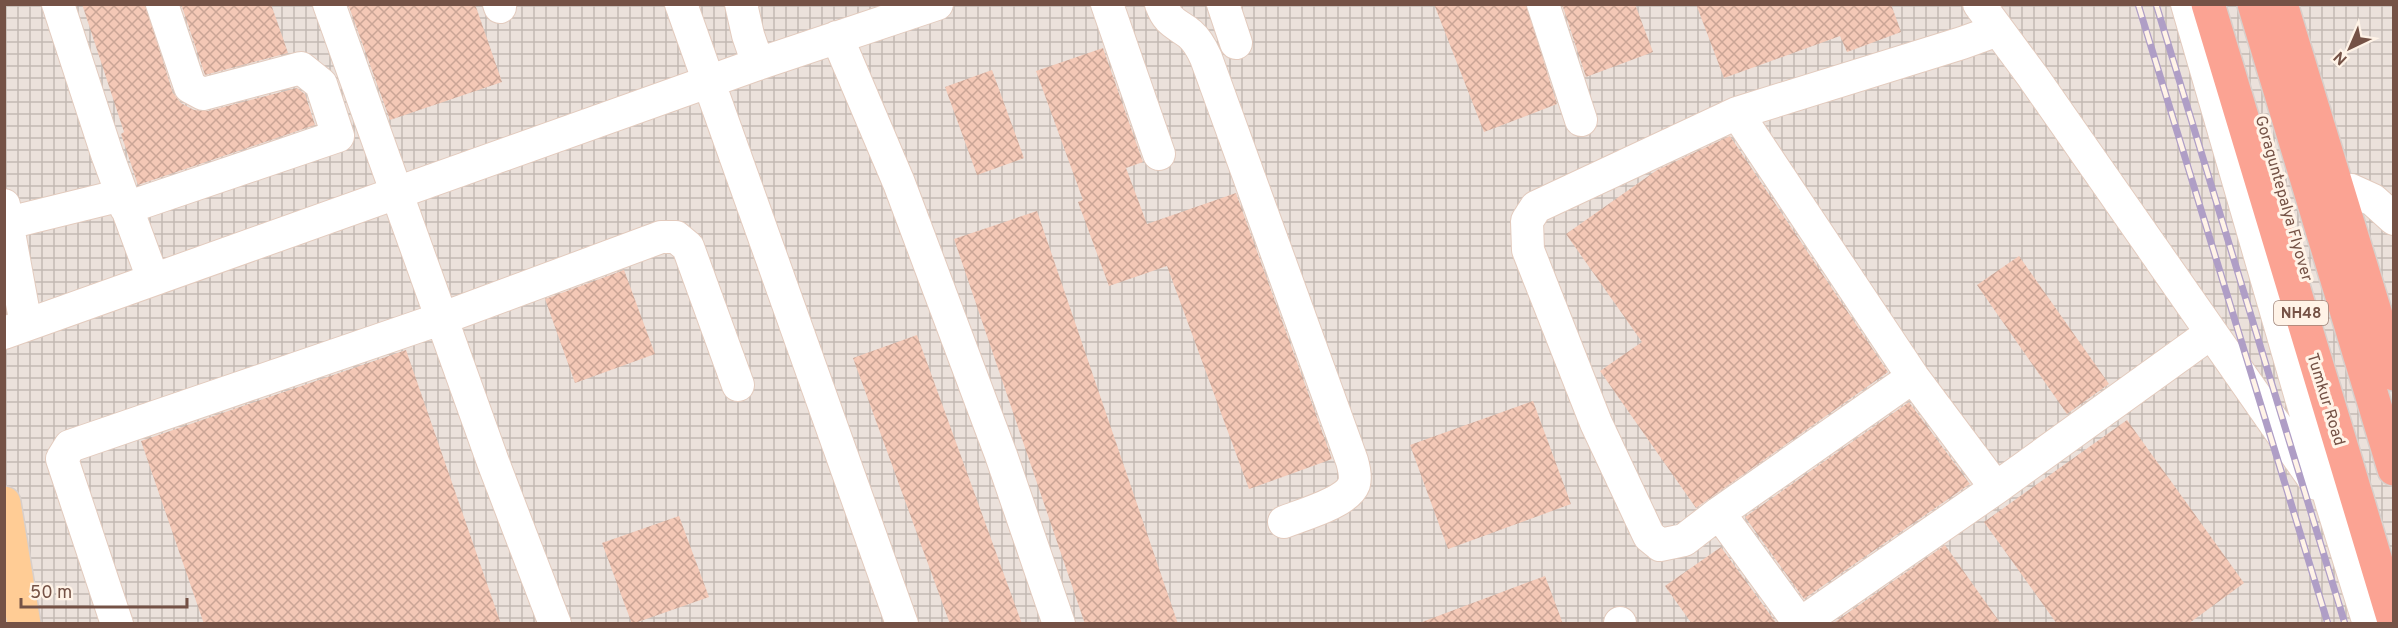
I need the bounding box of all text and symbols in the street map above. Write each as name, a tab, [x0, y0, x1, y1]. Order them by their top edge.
north arrow	[2320, 18, 2380, 78]
text: N	[2330, 46, 2352, 69]
street label: Goraguntepalya Flyover	[2250, 113, 2316, 284]
road number: NH48	[2274, 301, 2328, 325]
street label: Tumkur Road	[2302, 351, 2349, 448]
scale bar	[21, 571, 188, 609]
text: 50 m	[30, 582, 72, 605]

